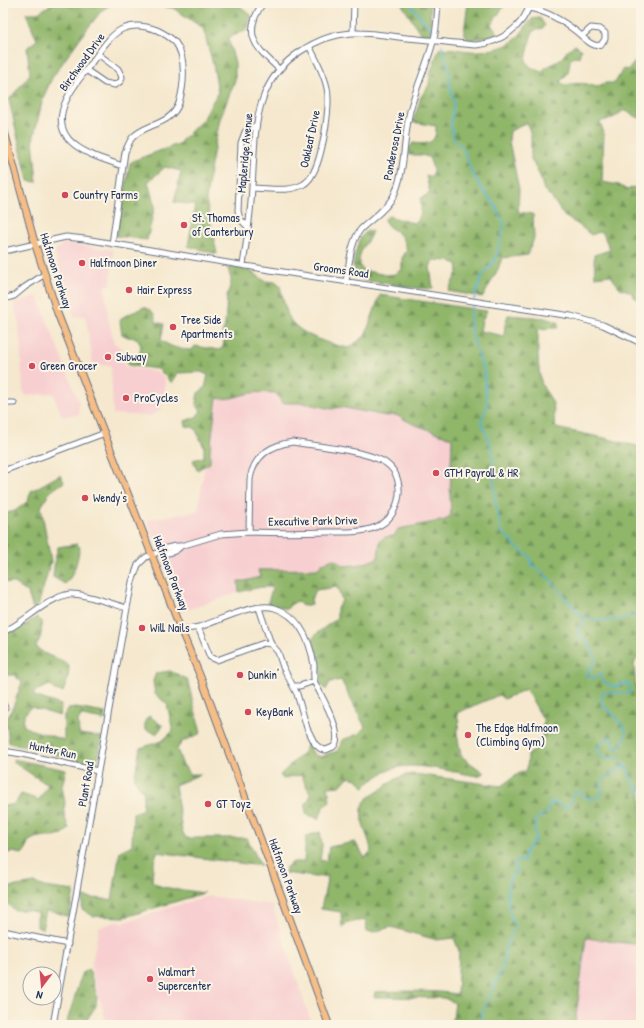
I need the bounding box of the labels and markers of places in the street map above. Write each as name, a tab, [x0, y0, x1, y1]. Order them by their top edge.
place label: Country Farms	[73, 186, 138, 203]
marker: Country Farms	[60, 190, 70, 200]
place label: St. Thomas of Canterbury	[192, 209, 254, 240]
marker: St. Thomas of Canterbury	[179, 220, 189, 230]
place label: Halfmoon Diner	[90, 254, 157, 271]
marker: Halfmoon Diner	[77, 258, 87, 268]
place label: Hair Express	[137, 281, 192, 298]
marker: Hair Express	[124, 285, 134, 295]
place label: Tree Side Apartments	[181, 311, 233, 342]
marker: Tree Side Apartments	[168, 322, 178, 332]
place label: Subway	[116, 348, 147, 365]
marker: Subway	[103, 352, 113, 362]
place label: Green Grocer	[40, 357, 98, 374]
marker: Green Grocer	[27, 361, 37, 371]
place label: ProCycles	[134, 389, 179, 406]
marker: ProCycles	[121, 393, 131, 403]
place label: GTM Payroll & HR	[444, 464, 519, 481]
marker: GTM Payroll & HR	[431, 468, 441, 478]
place label: Wendy's	[93, 489, 127, 506]
marker: Wendy's	[80, 493, 90, 503]
place label: Will Nails	[150, 619, 190, 636]
marker: Will Nails	[137, 623, 147, 633]
place label: Dunkin'	[248, 666, 279, 683]
marker: Dunkin'	[235, 670, 245, 680]
place label: KeyBank	[256, 703, 293, 720]
marker: KeyBank	[243, 707, 253, 717]
place label: The Edge Halfmoon (Climbing Gym)	[476, 719, 558, 750]
marker: The Edge Halfmoon (Climbing Gym)	[463, 730, 473, 740]
place label: GT Toyz	[216, 795, 251, 812]
marker: GT Toyz	[203, 799, 213, 809]
place label: Walmart Supercenter	[158, 963, 212, 994]
marker: Walmart Supercenter	[145, 974, 155, 984]

